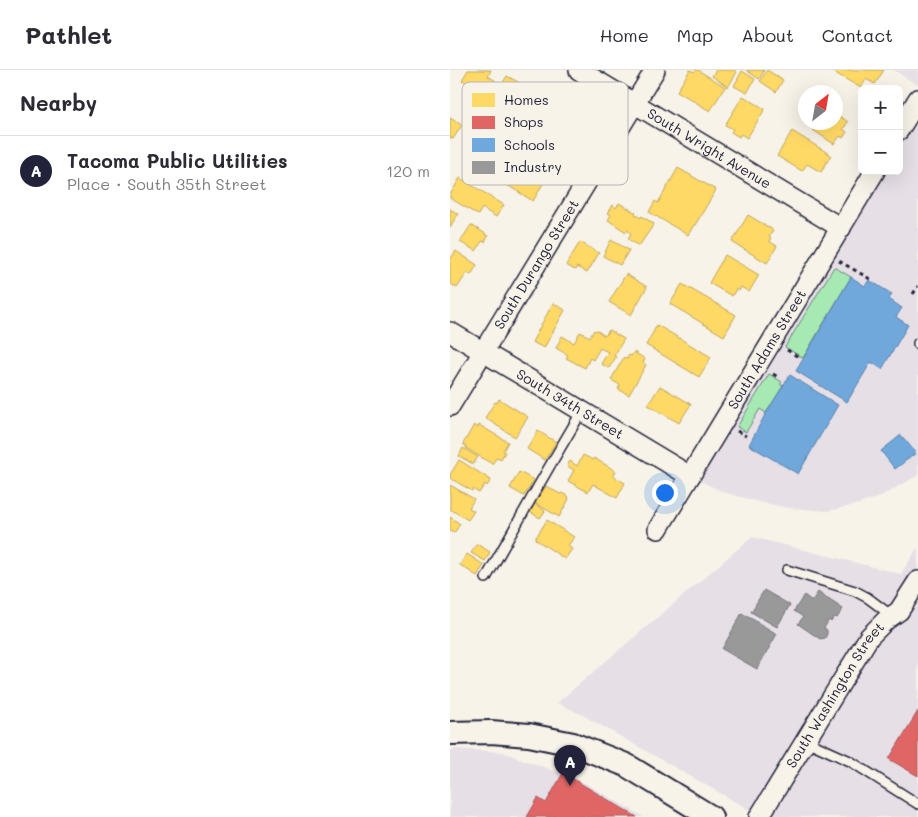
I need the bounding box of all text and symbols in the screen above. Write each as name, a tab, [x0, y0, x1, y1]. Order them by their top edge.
text: Pathlet	[25, 19, 112, 50]
text: Home	[600, 23, 649, 47]
text: Map	[677, 23, 713, 47]
text: About	[741, 23, 794, 47]
text: Contact	[822, 23, 893, 47]
legend	[462, 82, 628, 185]
north arrow	[798, 85, 843, 130]
map controls	[858, 85, 903, 175]
button: +	[858, 85, 903, 130]
text: Nearby	[20, 89, 97, 116]
text: Homes	[504, 90, 549, 109]
street label: South Wright Avenue	[644, 103, 775, 193]
text: Shops	[504, 112, 544, 131]
button: −	[858, 130, 903, 175]
text: Schools	[504, 135, 555, 154]
text: Tacoma Public Utilities	[67, 148, 288, 173]
text: Industry	[504, 157, 562, 176]
text: A	[30, 160, 42, 181]
text: 120 m	[386, 160, 430, 181]
text: Place · South 35th Street	[67, 173, 267, 194]
street label: South Durango Street	[489, 196, 583, 332]
street label: South Adams Street	[723, 286, 810, 413]
street label: South 34th Street	[513, 364, 628, 443]
your location	[652, 480, 678, 506]
street label: South Washington Street	[781, 617, 888, 771]
pin: A	[554, 745, 586, 786]

